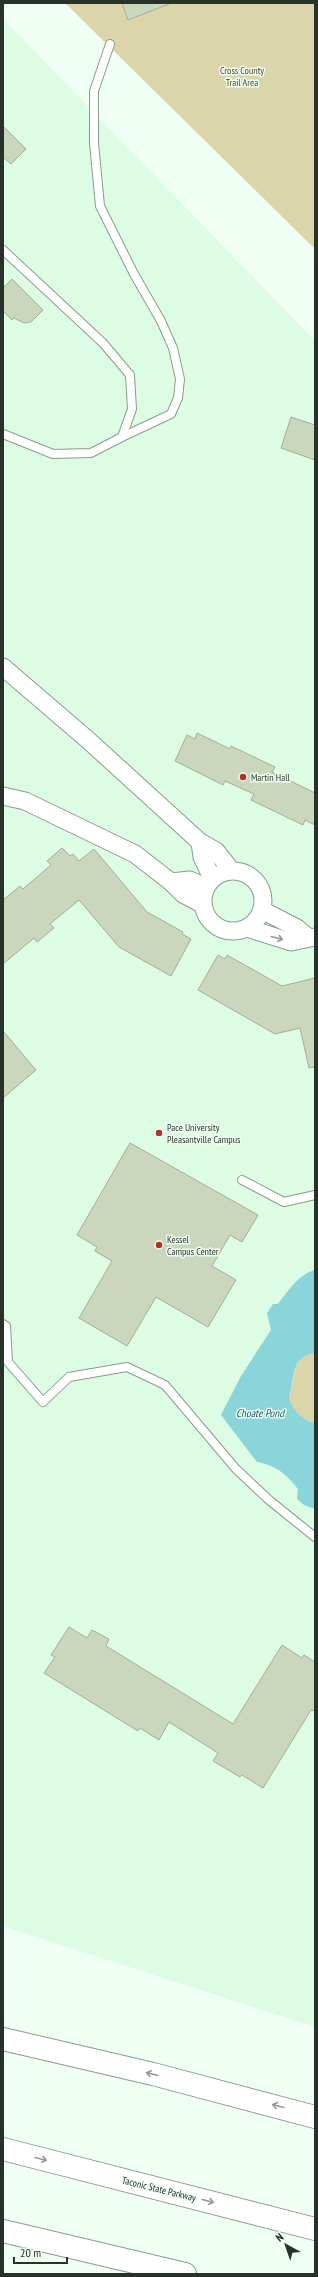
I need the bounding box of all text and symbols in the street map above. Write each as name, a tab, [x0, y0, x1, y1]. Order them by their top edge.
park label: Cross County Trail Area	[220, 64, 264, 89]
place label: Martin Hall	[251, 771, 290, 784]
marker: Martin Hall	[238, 772, 248, 782]
one-way arrow	[270, 935, 283, 942]
place label: Pace University Pleasantville Campus	[167, 1121, 241, 1146]
marker: Pace University Pleasantville Campus	[154, 1128, 164, 1138]
place label: Kessel Campus Center	[167, 1233, 219, 1258]
marker: Kessel Campus Center	[154, 1240, 164, 1250]
water label: Choate Pond	[236, 1406, 286, 1420]
one-way arrow	[145, 2069, 158, 2077]
one-way arrow	[271, 2102, 284, 2109]
one-way arrow	[34, 2156, 47, 2163]
street label: Taconic State Parkway	[121, 2174, 198, 2205]
one-way arrow	[201, 2198, 214, 2205]
north arrow	[266, 2225, 306, 2265]
text: N	[273, 2230, 286, 2245]
scale bar	[14, 2239, 67, 2265]
text: 20 m	[20, 2245, 41, 2260]

